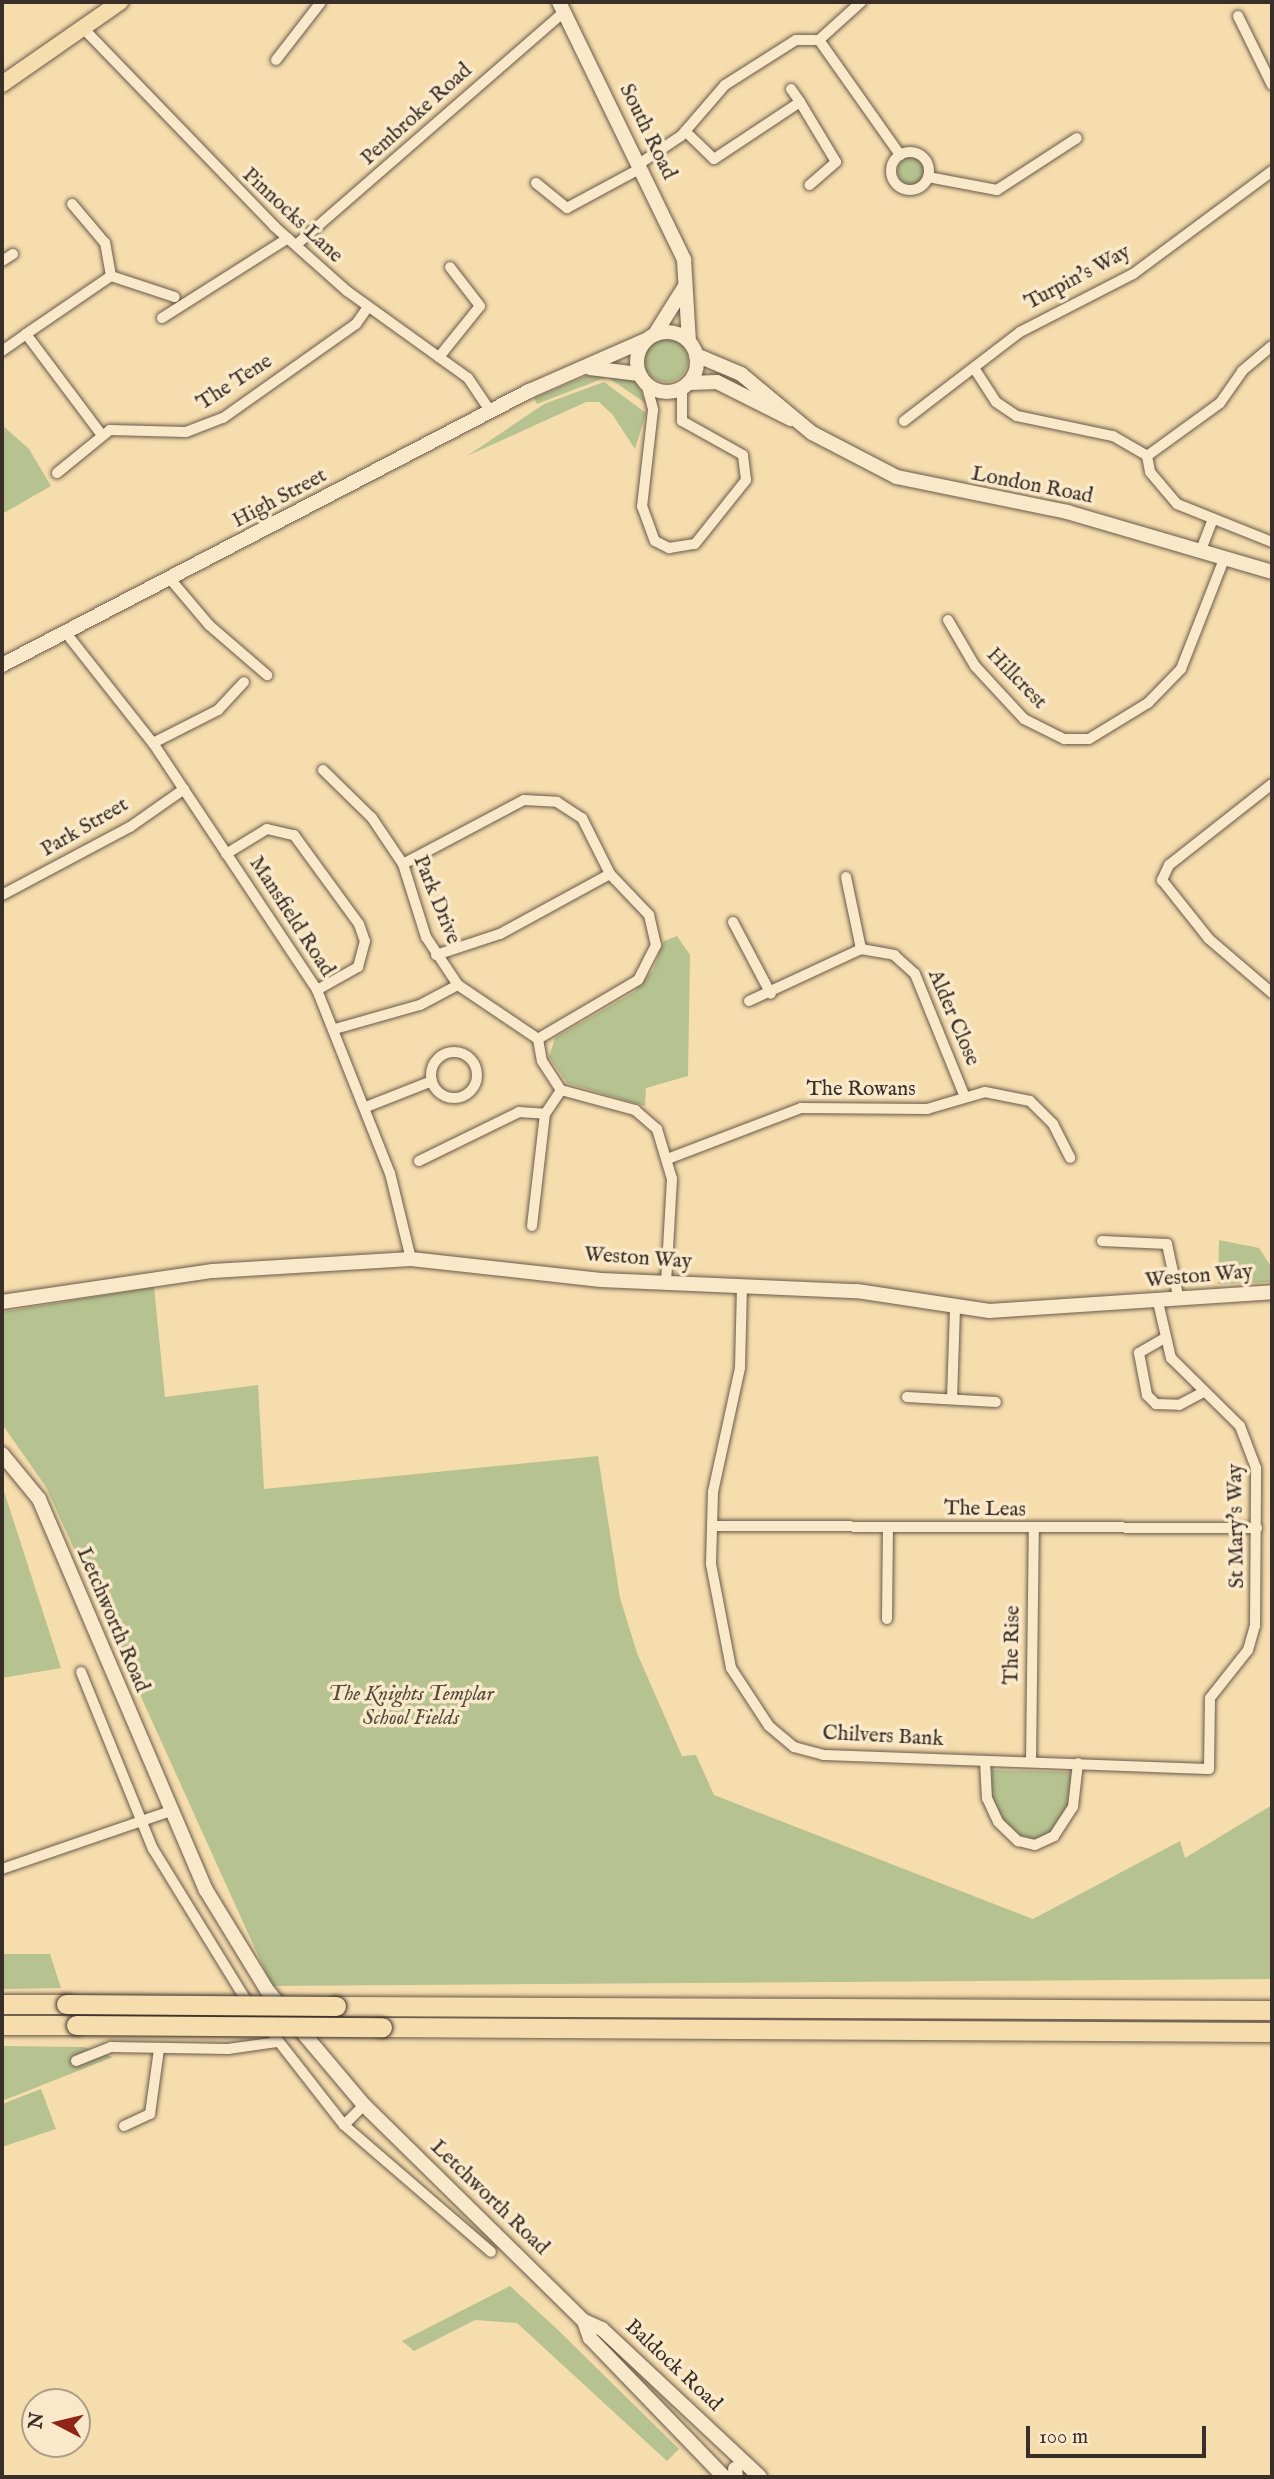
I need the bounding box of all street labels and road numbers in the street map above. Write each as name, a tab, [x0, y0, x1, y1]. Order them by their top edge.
street label: Pembroke Road	[356, 59, 478, 171]
street label: South Road	[613, 80, 681, 184]
street label: Pinnocks Lane	[236, 163, 348, 269]
street label: Turpin's Way	[1021, 240, 1135, 316]
street label: The Tene	[193, 349, 277, 417]
street label: London Road	[969, 462, 1095, 510]
street label: High Street	[229, 464, 331, 534]
street label: Hillcrest	[981, 643, 1051, 715]
street label: Park Street	[37, 793, 133, 863]
street label: Mansfield Road	[243, 852, 339, 982]
street label: Park Drive	[407, 852, 465, 948]
street label: Alder Close	[921, 966, 985, 1070]
street label: The Rowans	[806, 1077, 916, 1103]
street label: Weston Way	[583, 1243, 693, 1275]
street label: Weston Way	[1144, 1260, 1254, 1294]
street label: St Mary's Way	[1223, 1463, 1251, 1589]
street label: The Leas	[944, 1497, 1026, 1523]
street label: Letchworth Road	[70, 1544, 154, 1696]
street label: The Rise	[1000, 1605, 1026, 1685]
street label: Chilvers Bank	[822, 1721, 944, 1753]
street label: Letchworth Road	[425, 2135, 553, 2261]
street label: Baldock Road	[619, 2315, 727, 2417]

